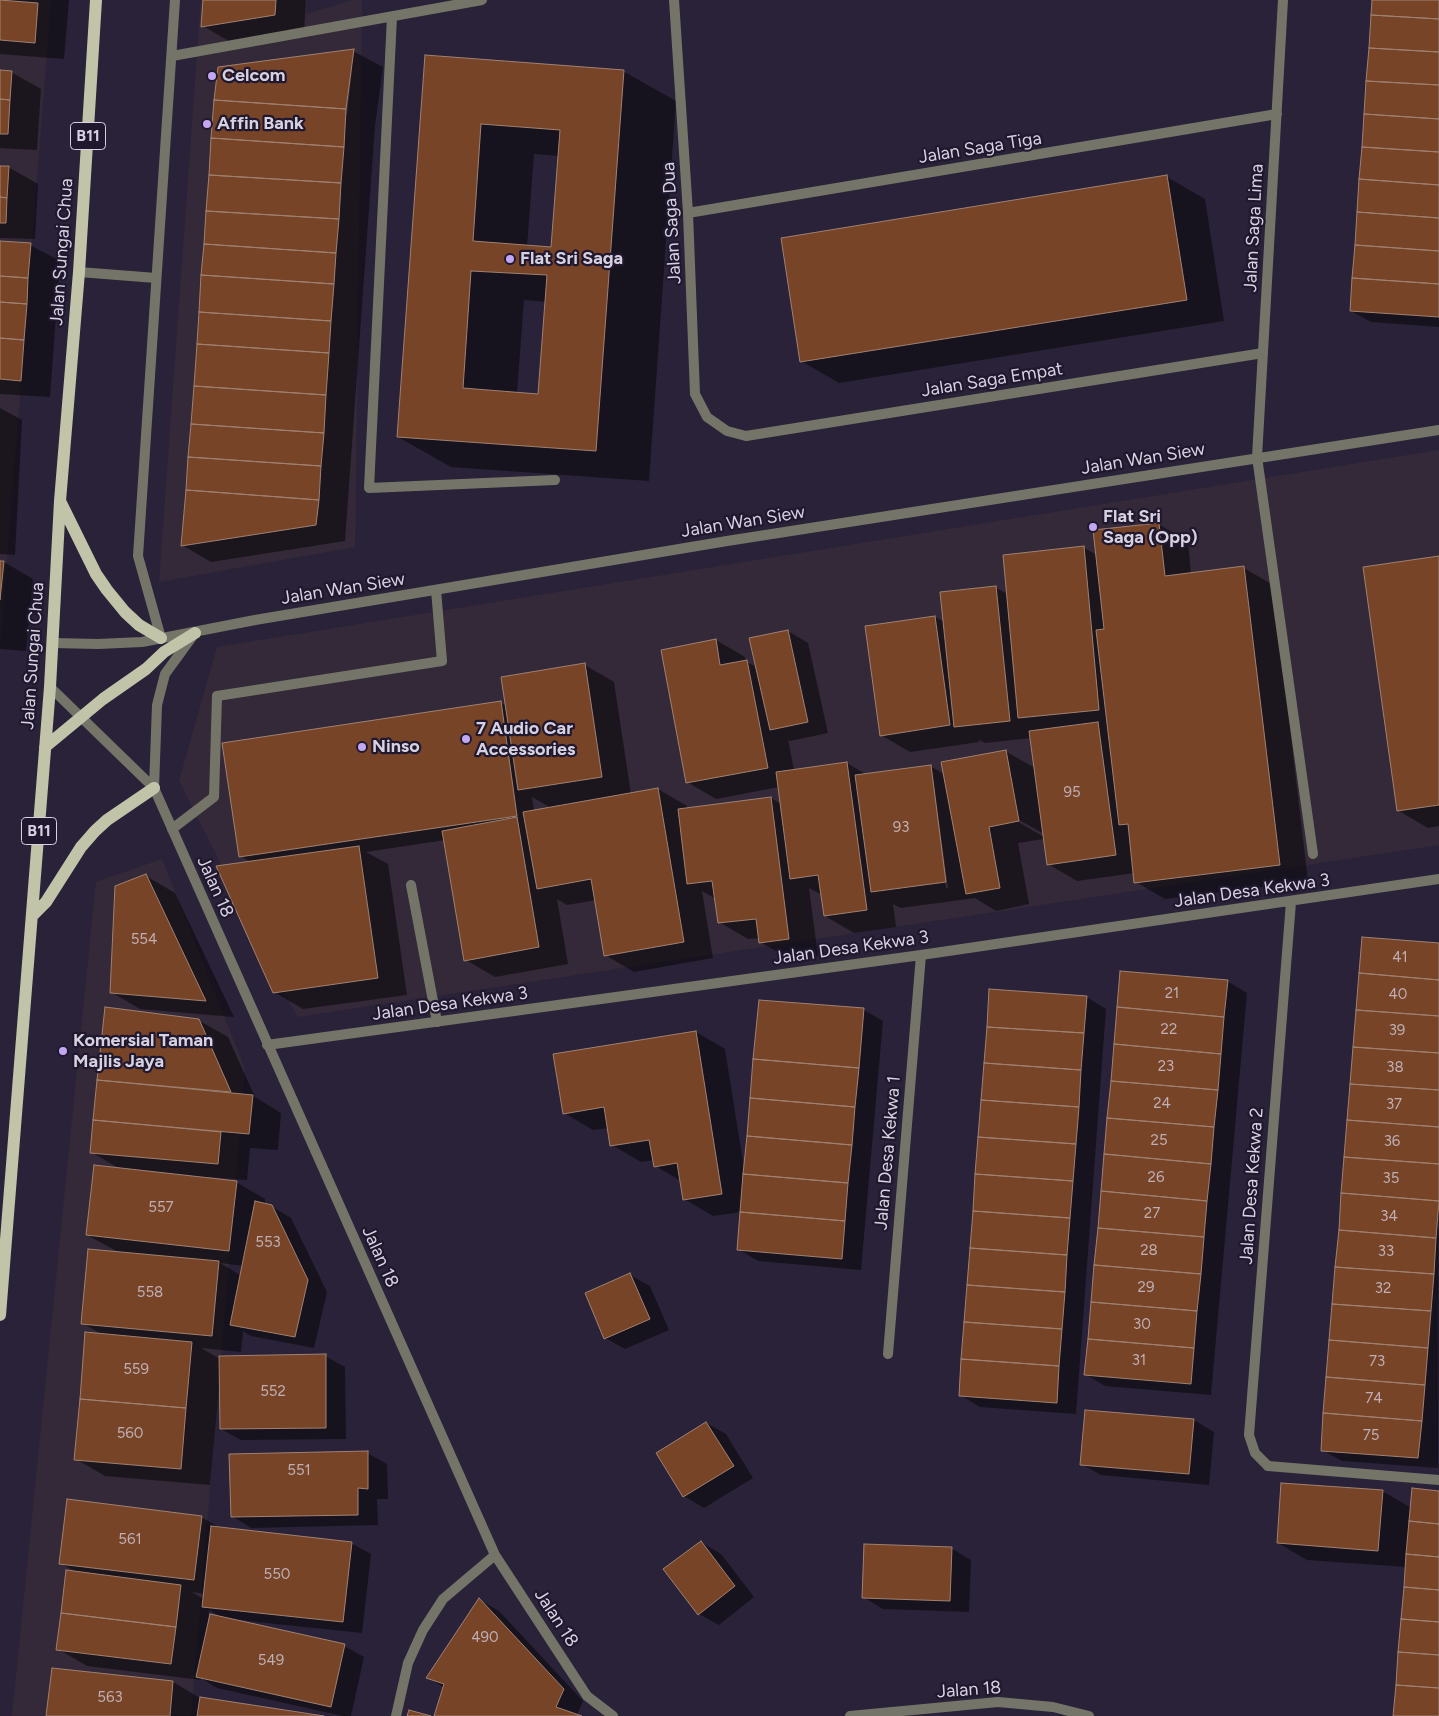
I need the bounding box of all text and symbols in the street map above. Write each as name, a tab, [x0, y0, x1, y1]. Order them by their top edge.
place label: Celcom	[222, 65, 285, 87]
marker: Celcom	[206, 70, 218, 82]
place label: Affin Bank	[217, 113, 304, 135]
marker: Affin Bank	[201, 118, 213, 130]
road number: B11	[70, 122, 106, 150]
street label: Jalan Saga Tiga	[917, 128, 1043, 168]
street label: Jalan Saga Dua	[658, 161, 686, 285]
street label: Jalan Saga Lima	[1240, 163, 1268, 293]
street label: Jalan Sungai Chua	[46, 178, 78, 326]
place label: Flat Sri Saga	[520, 248, 623, 270]
marker: Flat Sri Saga	[504, 253, 516, 265]
street label: Jalan Saga Empat	[920, 358, 1064, 402]
street label: Jalan Wan Siew	[1079, 439, 1207, 479]
street label: Jalan Wan Siew	[679, 502, 807, 542]
place label: Flat Sri Saga (Opp)	[1103, 506, 1198, 548]
marker: Flat Sri Saga (Opp)	[1087, 521, 1099, 533]
street label: Jalan Wan Siew	[279, 569, 407, 609]
street label: Jalan Sungai Chua	[17, 582, 49, 730]
place label: 7 Audio Car Accessories	[476, 718, 575, 761]
marker: 7 Audio Car Accessories	[460, 733, 472, 745]
place label: Ninso	[372, 736, 420, 758]
marker: Ninso	[356, 741, 368, 753]
house number: 95	[1063, 784, 1081, 802]
road number: B11	[22, 818, 56, 844]
house number: 93	[893, 819, 909, 837]
street label: Jalan 18	[192, 853, 238, 921]
street label: Jalan Desa Kekwa 3	[1173, 869, 1331, 913]
street label: Jalan Desa Kekwa 3	[772, 926, 930, 970]
house number: 554	[131, 931, 157, 949]
house number: 41	[1392, 949, 1408, 967]
street label: Jalan Desa Kekwa 3	[371, 982, 529, 1026]
house number: 21	[1165, 985, 1179, 1003]
house number: 40	[1389, 986, 1407, 1004]
house number: 22	[1161, 1021, 1177, 1039]
house number: 39	[1389, 1022, 1405, 1040]
place label: Komersial Taman Majlis Jaya	[73, 1030, 213, 1072]
marker: Komersial Taman Majlis Jaya	[57, 1045, 69, 1057]
house number: 23	[1158, 1058, 1174, 1076]
house number: 38	[1386, 1059, 1404, 1077]
street label: Jalan Desa Kekwa 1	[871, 1075, 905, 1231]
house number: 24	[1153, 1095, 1171, 1113]
house number: 37	[1386, 1096, 1402, 1114]
street label: Jalan Desa Kekwa 2	[1236, 1107, 1268, 1265]
house number: 25	[1150, 1132, 1168, 1150]
house number: 36	[1384, 1133, 1400, 1151]
house number: 26	[1148, 1169, 1164, 1187]
house number: 35	[1383, 1170, 1399, 1188]
house number: 557	[148, 1199, 174, 1217]
house number: 27	[1144, 1205, 1160, 1223]
house number: 34	[1380, 1208, 1398, 1226]
street label: Jalan 18	[357, 1223, 403, 1291]
house number: 553	[255, 1234, 281, 1252]
house number: 28	[1140, 1242, 1158, 1260]
house number: 33	[1378, 1243, 1394, 1261]
house number: 29	[1138, 1279, 1154, 1297]
house number: 32	[1375, 1280, 1391, 1298]
house number: 558	[137, 1284, 163, 1302]
house number: 30	[1133, 1316, 1151, 1334]
house number: 31	[1132, 1352, 1146, 1370]
house number: 73	[1369, 1353, 1385, 1371]
house number: 559	[123, 1361, 149, 1379]
house number: 552	[260, 1383, 286, 1401]
house number: 74	[1365, 1390, 1383, 1408]
house number: 560	[117, 1425, 143, 1443]
house number: 75	[1363, 1427, 1379, 1445]
house number: 551	[287, 1462, 311, 1480]
house number: 561	[118, 1531, 142, 1549]
house number: 550	[264, 1566, 290, 1584]
street label: Jalan 18	[529, 1585, 583, 1651]
house number: 490	[471, 1629, 499, 1647]
house number: 549	[258, 1652, 284, 1670]
street label: Jalan 18	[936, 1677, 1002, 1703]
house number: 563	[97, 1689, 123, 1707]

